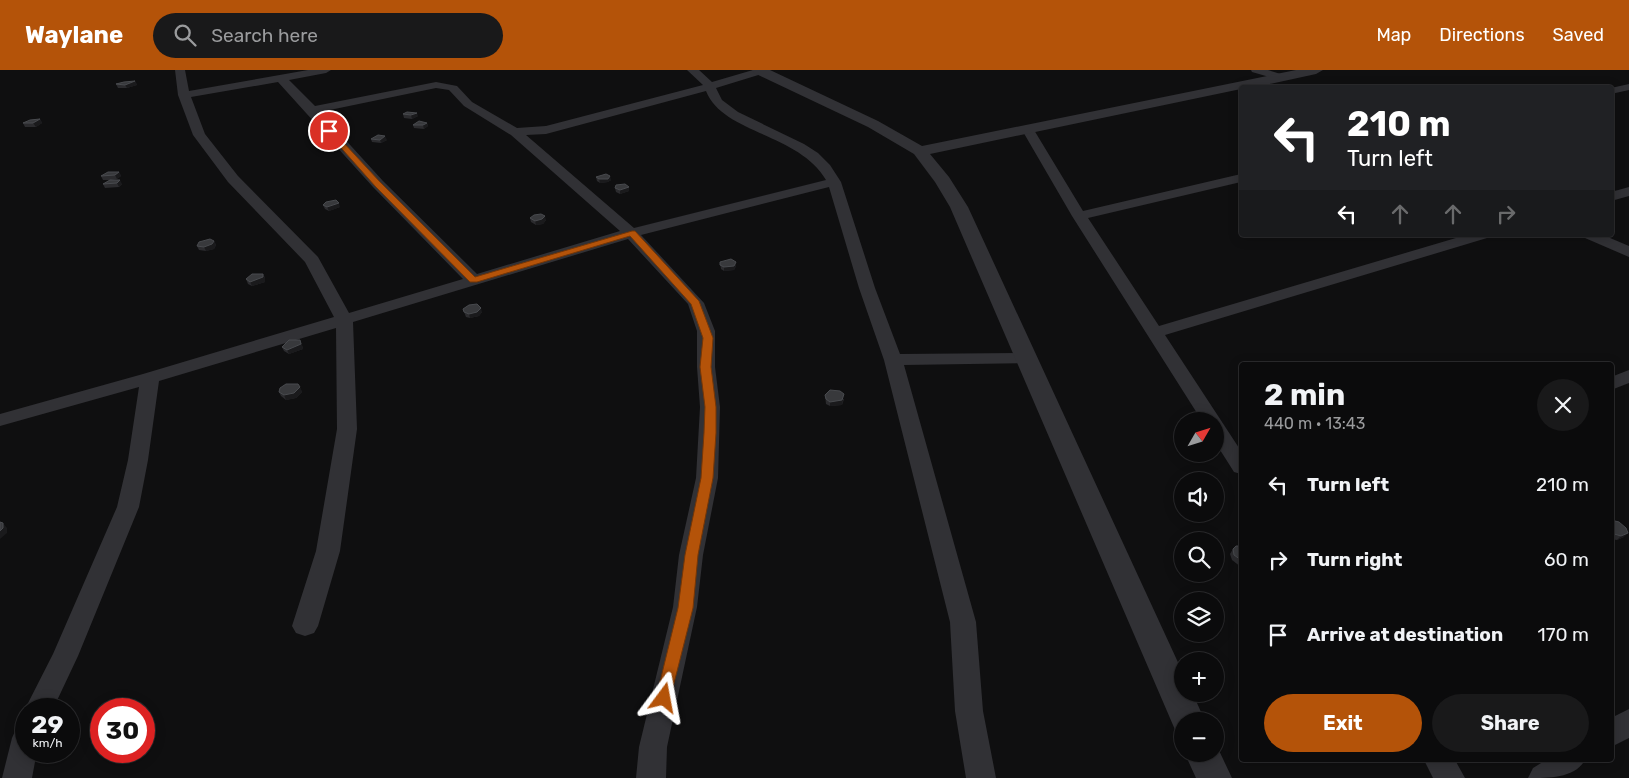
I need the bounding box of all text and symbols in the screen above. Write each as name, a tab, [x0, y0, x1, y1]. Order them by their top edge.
search box	[153, 13, 503, 58]
text: Waylane	[25, 21, 123, 49]
icon: search	[171, 21, 199, 49]
text: Search here	[211, 24, 318, 47]
text: Map	[1376, 24, 1411, 46]
text: Directions	[1439, 24, 1525, 46]
text: Saved	[1553, 24, 1604, 46]
text: 210 m	[1347, 103, 1450, 145]
icon: left	[1264, 105, 1329, 170]
pin	[308, 110, 350, 152]
icon: arrive	[315, 117, 343, 145]
text: Turn left	[1347, 145, 1433, 172]
icon: left	[1333, 200, 1361, 228]
icon: ahead	[1386, 200, 1414, 228]
icon: ahead	[1439, 200, 1467, 228]
icon: right	[1492, 200, 1520, 228]
text: 2 min	[1264, 377, 1345, 413]
button: close	[1537, 379, 1589, 431]
north arrow	[1174, 412, 1224, 462]
map controls	[1174, 412, 1224, 762]
text: 440 m · 13:43	[1264, 414, 1365, 433]
icon: left	[1264, 471, 1292, 499]
button: sound	[1174, 472, 1224, 522]
text: Turn left	[1307, 473, 1389, 496]
text: 210 m	[1536, 473, 1589, 496]
button: search	[1174, 532, 1224, 582]
icon: right	[1264, 546, 1292, 574]
text: Turn right	[1307, 548, 1402, 571]
text: 60 m	[1544, 548, 1589, 571]
button: layers	[1174, 592, 1224, 642]
icon: arrive	[1264, 621, 1292, 649]
text: Arrive at destination	[1307, 623, 1503, 646]
text: 170 m	[1538, 623, 1589, 646]
button: +	[1174, 652, 1224, 702]
position arrow	[637, 671, 689, 723]
button: Exit	[1264, 694, 1422, 752]
button: Share	[1432, 694, 1589, 752]
speed limit sign: 30	[90, 698, 155, 763]
text: 29	[31, 710, 64, 739]
button: −	[1174, 712, 1224, 762]
text: km/h	[33, 736, 62, 750]

